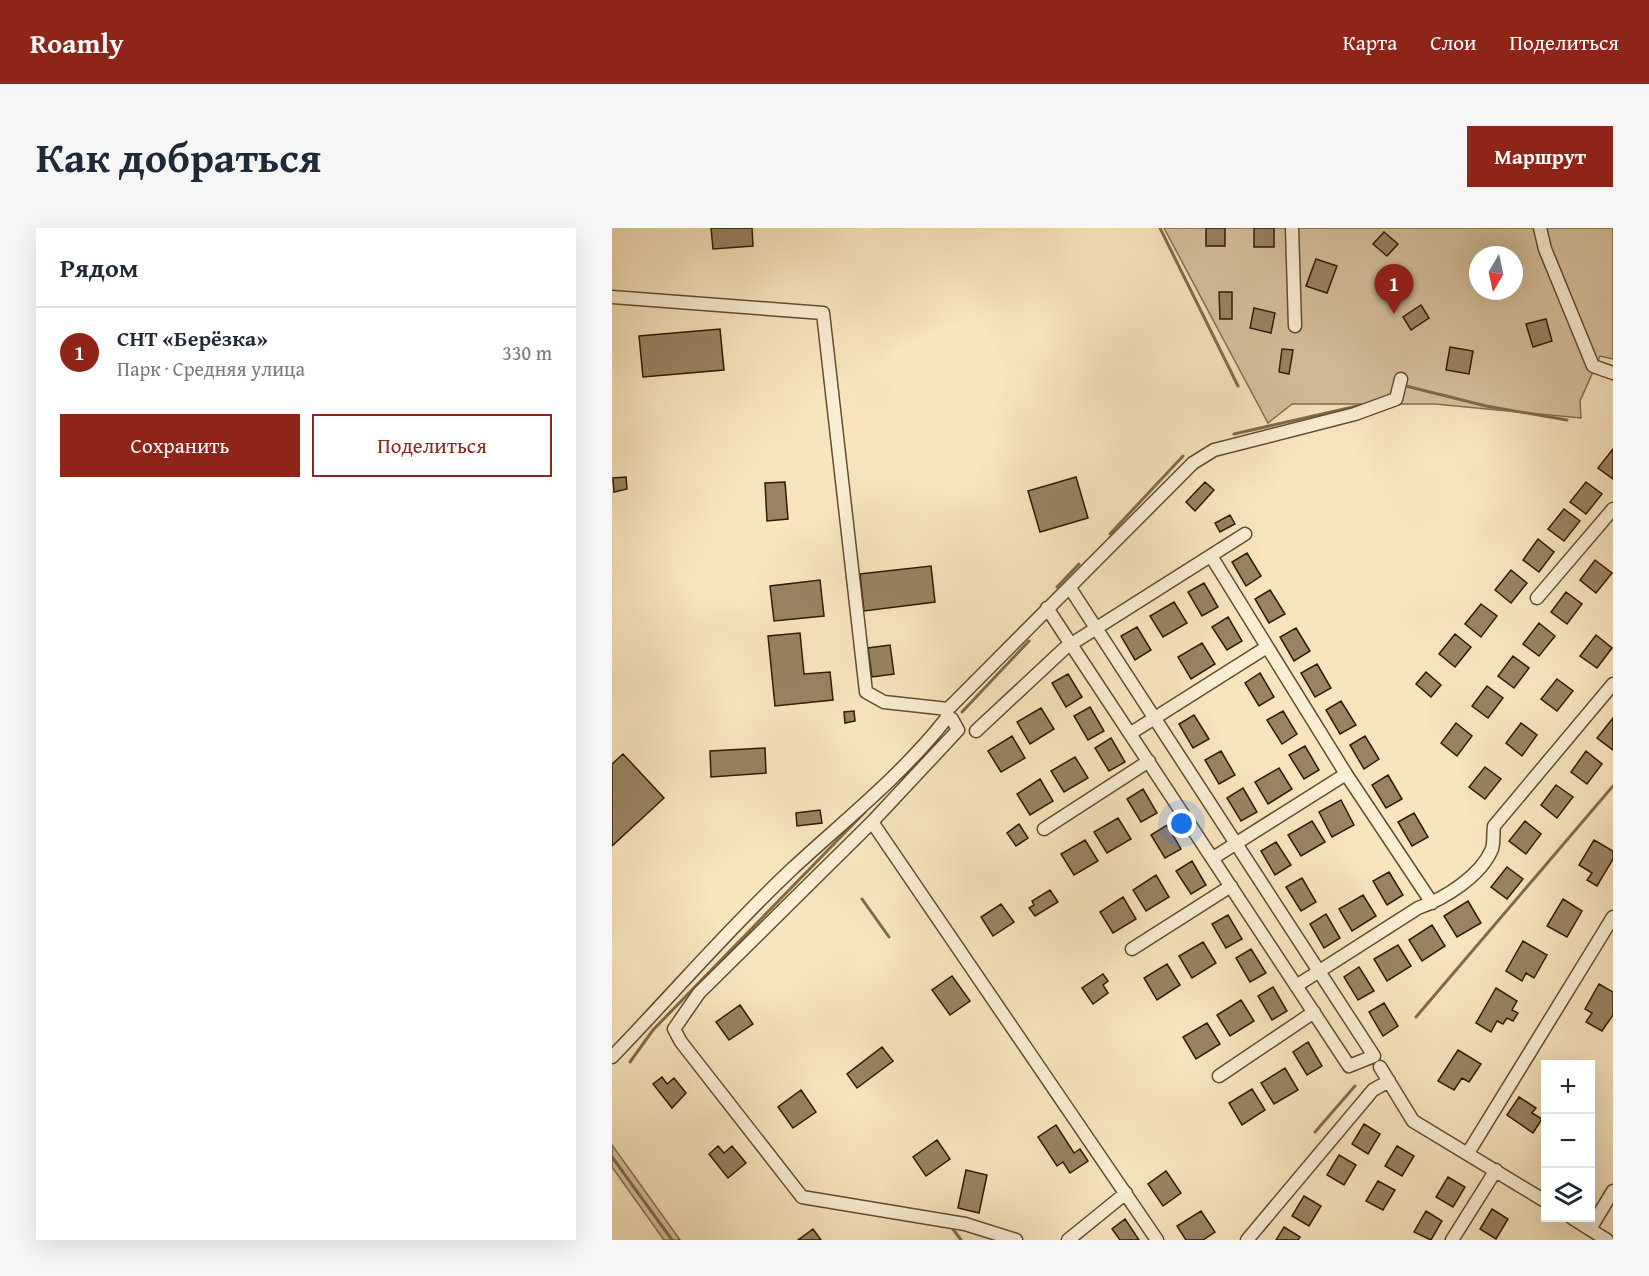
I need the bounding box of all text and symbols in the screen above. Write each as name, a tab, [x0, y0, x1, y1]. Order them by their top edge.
text: Roamly	[30, 22, 124, 63]
text: Карта	[1343, 27, 1397, 58]
text: Слои	[1430, 27, 1476, 58]
text: Поделиться	[1509, 27, 1619, 58]
text: Как добраться	[36, 126, 321, 187]
button: Маршрут	[1467, 126, 1613, 187]
north arrow	[1469, 246, 1523, 300]
text: Рядом	[60, 248, 138, 287]
pin: 1	[1374, 264, 1414, 314]
text: СНТ «Берёзка»	[117, 322, 268, 354]
text: 1	[74, 338, 85, 367]
text: 330 m	[502, 338, 552, 367]
text: Парк · Средняя улица	[117, 354, 305, 383]
button: Сохранить	[60, 414, 300, 477]
button: Поделиться	[312, 414, 552, 477]
your location	[1167, 809, 1196, 838]
map controls	[1541, 1060, 1595, 1222]
button: +	[1541, 1060, 1595, 1114]
button: −	[1541, 1114, 1595, 1168]
button: layers	[1541, 1168, 1595, 1222]

